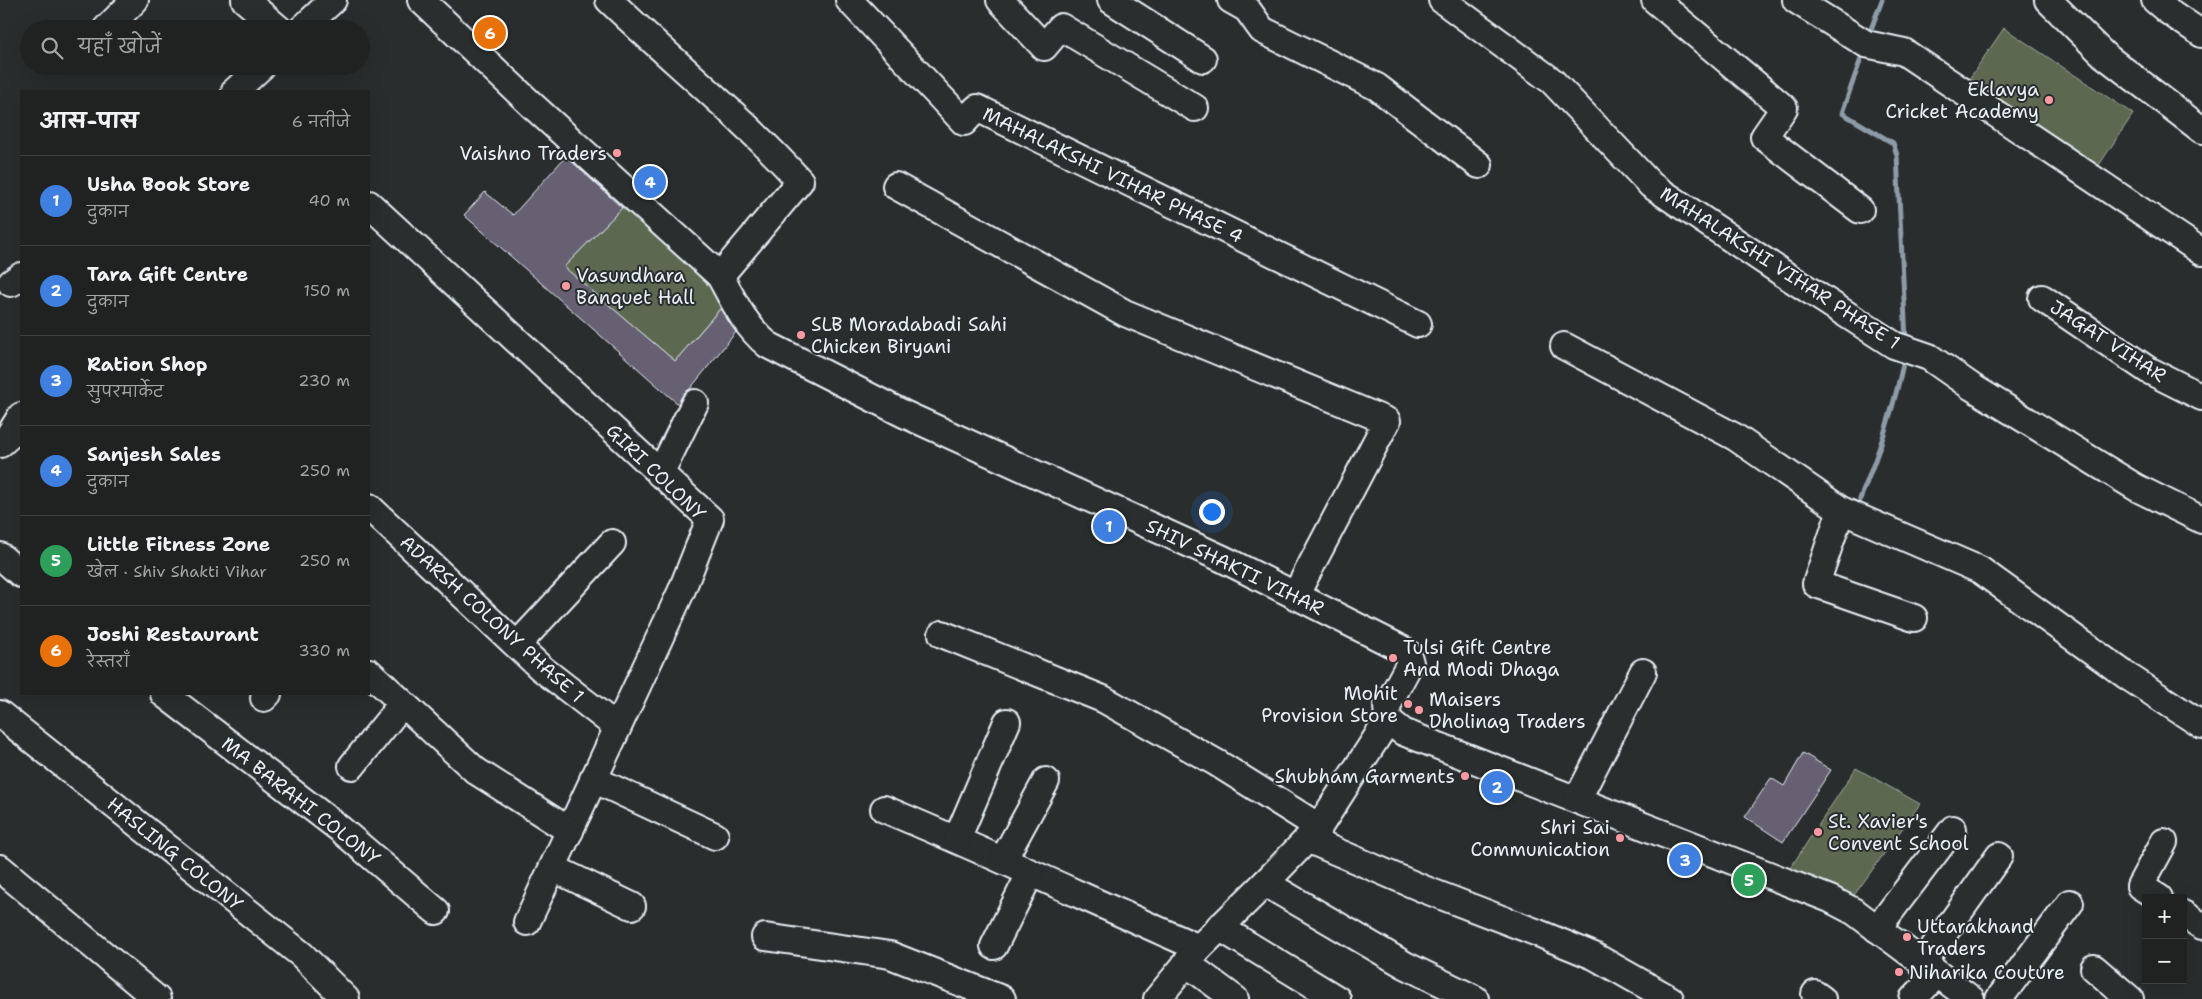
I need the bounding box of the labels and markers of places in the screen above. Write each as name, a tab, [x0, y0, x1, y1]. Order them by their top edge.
pin: 6	[474, 14, 506, 52]
place label: Eklavya Cricket Academy	[1885, 77, 2039, 124]
marker: Eklavya Cricket Academy	[2043, 94, 2055, 106]
place label: Vaishno Traders	[460, 141, 607, 166]
marker: Vaishno Traders	[611, 147, 623, 159]
pin: 4	[634, 163, 666, 201]
place label: Vasundhara Banquet Hall	[576, 263, 695, 310]
marker: Vasundhara Banquet Hall	[560, 280, 572, 292]
place label: SLB Moradabadi Sahi Chicken Biryani	[811, 312, 1007, 359]
marker: SLB Moradabadi Sahi Chicken Biryani	[795, 329, 807, 341]
pin: 1	[1093, 507, 1125, 545]
place label: Tulsi Gift Centre And Modi Dhaga	[1403, 635, 1560, 682]
marker: Tulsi Gift Centre And Modi Dhaga	[1387, 652, 1399, 664]
place label: Mohit Provision Store	[1261, 681, 1398, 728]
place label: Maisers Dholinag Traders	[1429, 687, 1586, 734]
marker: Mohit Provision Store	[1402, 698, 1414, 710]
marker: Maisers Dholinag Traders	[1413, 704, 1425, 716]
place label: Shubham Garments	[1274, 764, 1455, 789]
pin: 2	[1481, 768, 1513, 806]
marker: Shubham Garments	[1459, 770, 1471, 782]
place label: St. Xavier's Convent School	[1828, 809, 1969, 856]
place label: Shri Sai Communication	[1470, 815, 1610, 862]
marker: St. Xavier's Convent School	[1812, 826, 1824, 838]
marker: Shri Sai Communication	[1614, 832, 1626, 844]
pin: 3	[1669, 841, 1701, 879]
pin: 5	[1733, 861, 1765, 899]
place label: Uttarakhand Traders	[1917, 914, 2034, 961]
marker: Uttarakhand Traders	[1901, 931, 1913, 943]
place label: Niharika Couture	[1909, 960, 2065, 985]
marker: Niharika Couture	[1893, 966, 1905, 978]

